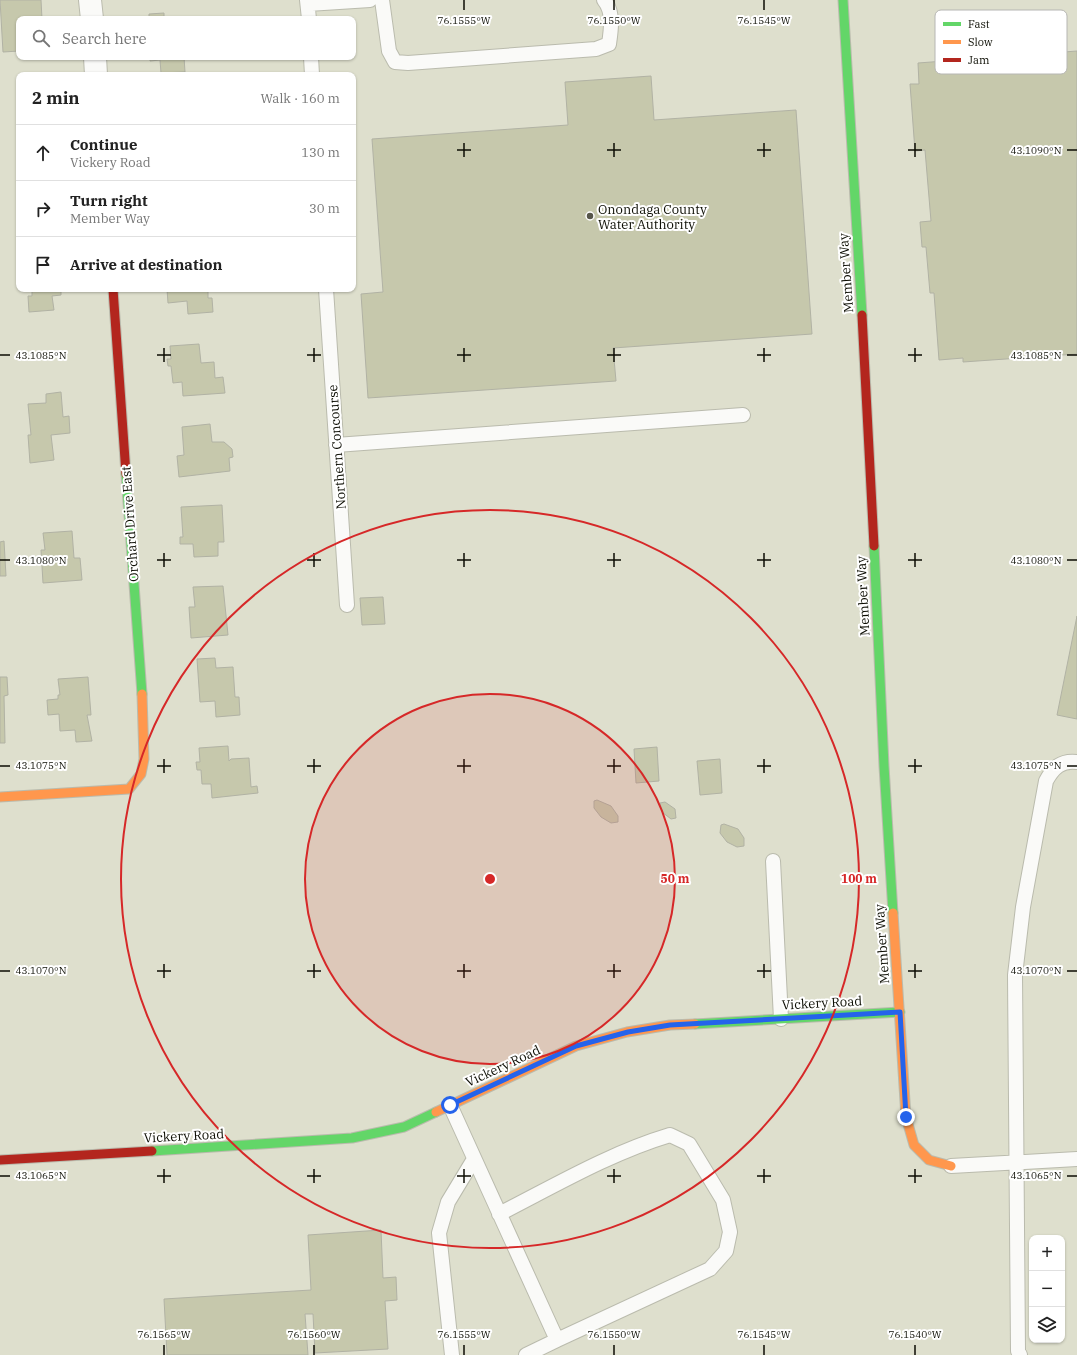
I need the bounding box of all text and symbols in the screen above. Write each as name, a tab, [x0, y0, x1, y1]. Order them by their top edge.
legend	[935, 10, 1067, 74]
text: 76.1555°W	[437, 14, 491, 27]
text: 76.1550°W	[587, 14, 641, 27]
text: 76.1545°W	[737, 14, 791, 27]
search box	[16, 16, 356, 60]
text: Fast	[968, 17, 990, 31]
icon: search	[30, 27, 52, 49]
text: Search here	[62, 29, 147, 48]
text: Slow	[968, 35, 993, 49]
text: Jam	[968, 53, 990, 67]
text: 2 min	[32, 87, 80, 109]
text: Walk · 160 m	[261, 90, 340, 107]
text: Continue	[70, 135, 137, 154]
icon: ahead	[32, 142, 54, 164]
text: 130 m	[301, 144, 340, 161]
text: 43.1090°N	[1010, 144, 1062, 157]
text: Vickery Road	[70, 154, 151, 171]
text: Turn right	[70, 191, 148, 210]
icon: right	[32, 198, 54, 220]
text: 30 m	[309, 200, 340, 217]
place label: Onondaga County Water Authority	[598, 201, 707, 233]
text: Member Way	[70, 210, 150, 227]
marker: Onondaga County Water Authority	[585, 211, 595, 221]
street label: Member Way	[835, 232, 857, 314]
icon: arrive	[32, 254, 54, 276]
text: Arrive at destination	[70, 255, 222, 274]
text: 43.1085°N	[15, 349, 67, 362]
text: 43.1085°N	[1010, 349, 1062, 362]
street label: Northern Concourse	[324, 384, 350, 510]
street label: Orchard Drive East	[117, 465, 143, 582]
text: 43.1080°N	[15, 554, 67, 567]
text: 43.1080°N	[1010, 554, 1062, 567]
street label: Member Way	[852, 556, 874, 636]
text: 43.1075°N	[15, 759, 67, 772]
text: 43.1075°N	[1010, 759, 1062, 772]
text: 50 m	[661, 871, 690, 886]
text: 100 m	[841, 871, 877, 886]
centre of rings	[483, 872, 497, 886]
street label: Member Way	[871, 903, 893, 985]
text: 43.1070°N	[15, 964, 67, 977]
text: 43.1070°N	[1010, 964, 1062, 977]
street label: Vickery Road	[781, 992, 863, 1014]
street label: Vickery Road	[463, 1041, 543, 1091]
route start	[441, 1096, 459, 1114]
route end	[897, 1108, 915, 1126]
street label: Vickery Road	[143, 1125, 225, 1147]
text: 43.1065°N	[15, 1169, 67, 1182]
text: 43.1065°N	[1010, 1169, 1062, 1182]
map controls	[1029, 1235, 1065, 1343]
button: +	[1029, 1235, 1065, 1271]
button: −	[1029, 1271, 1065, 1307]
button: layers	[1029, 1307, 1065, 1343]
text: 76.1565°W	[137, 1328, 191, 1341]
text: 76.1560°W	[287, 1328, 341, 1341]
text: 76.1555°W	[437, 1328, 491, 1341]
text: 76.1550°W	[587, 1328, 641, 1341]
text: 76.1545°W	[737, 1328, 791, 1341]
text: 76.1540°W	[888, 1328, 942, 1341]

